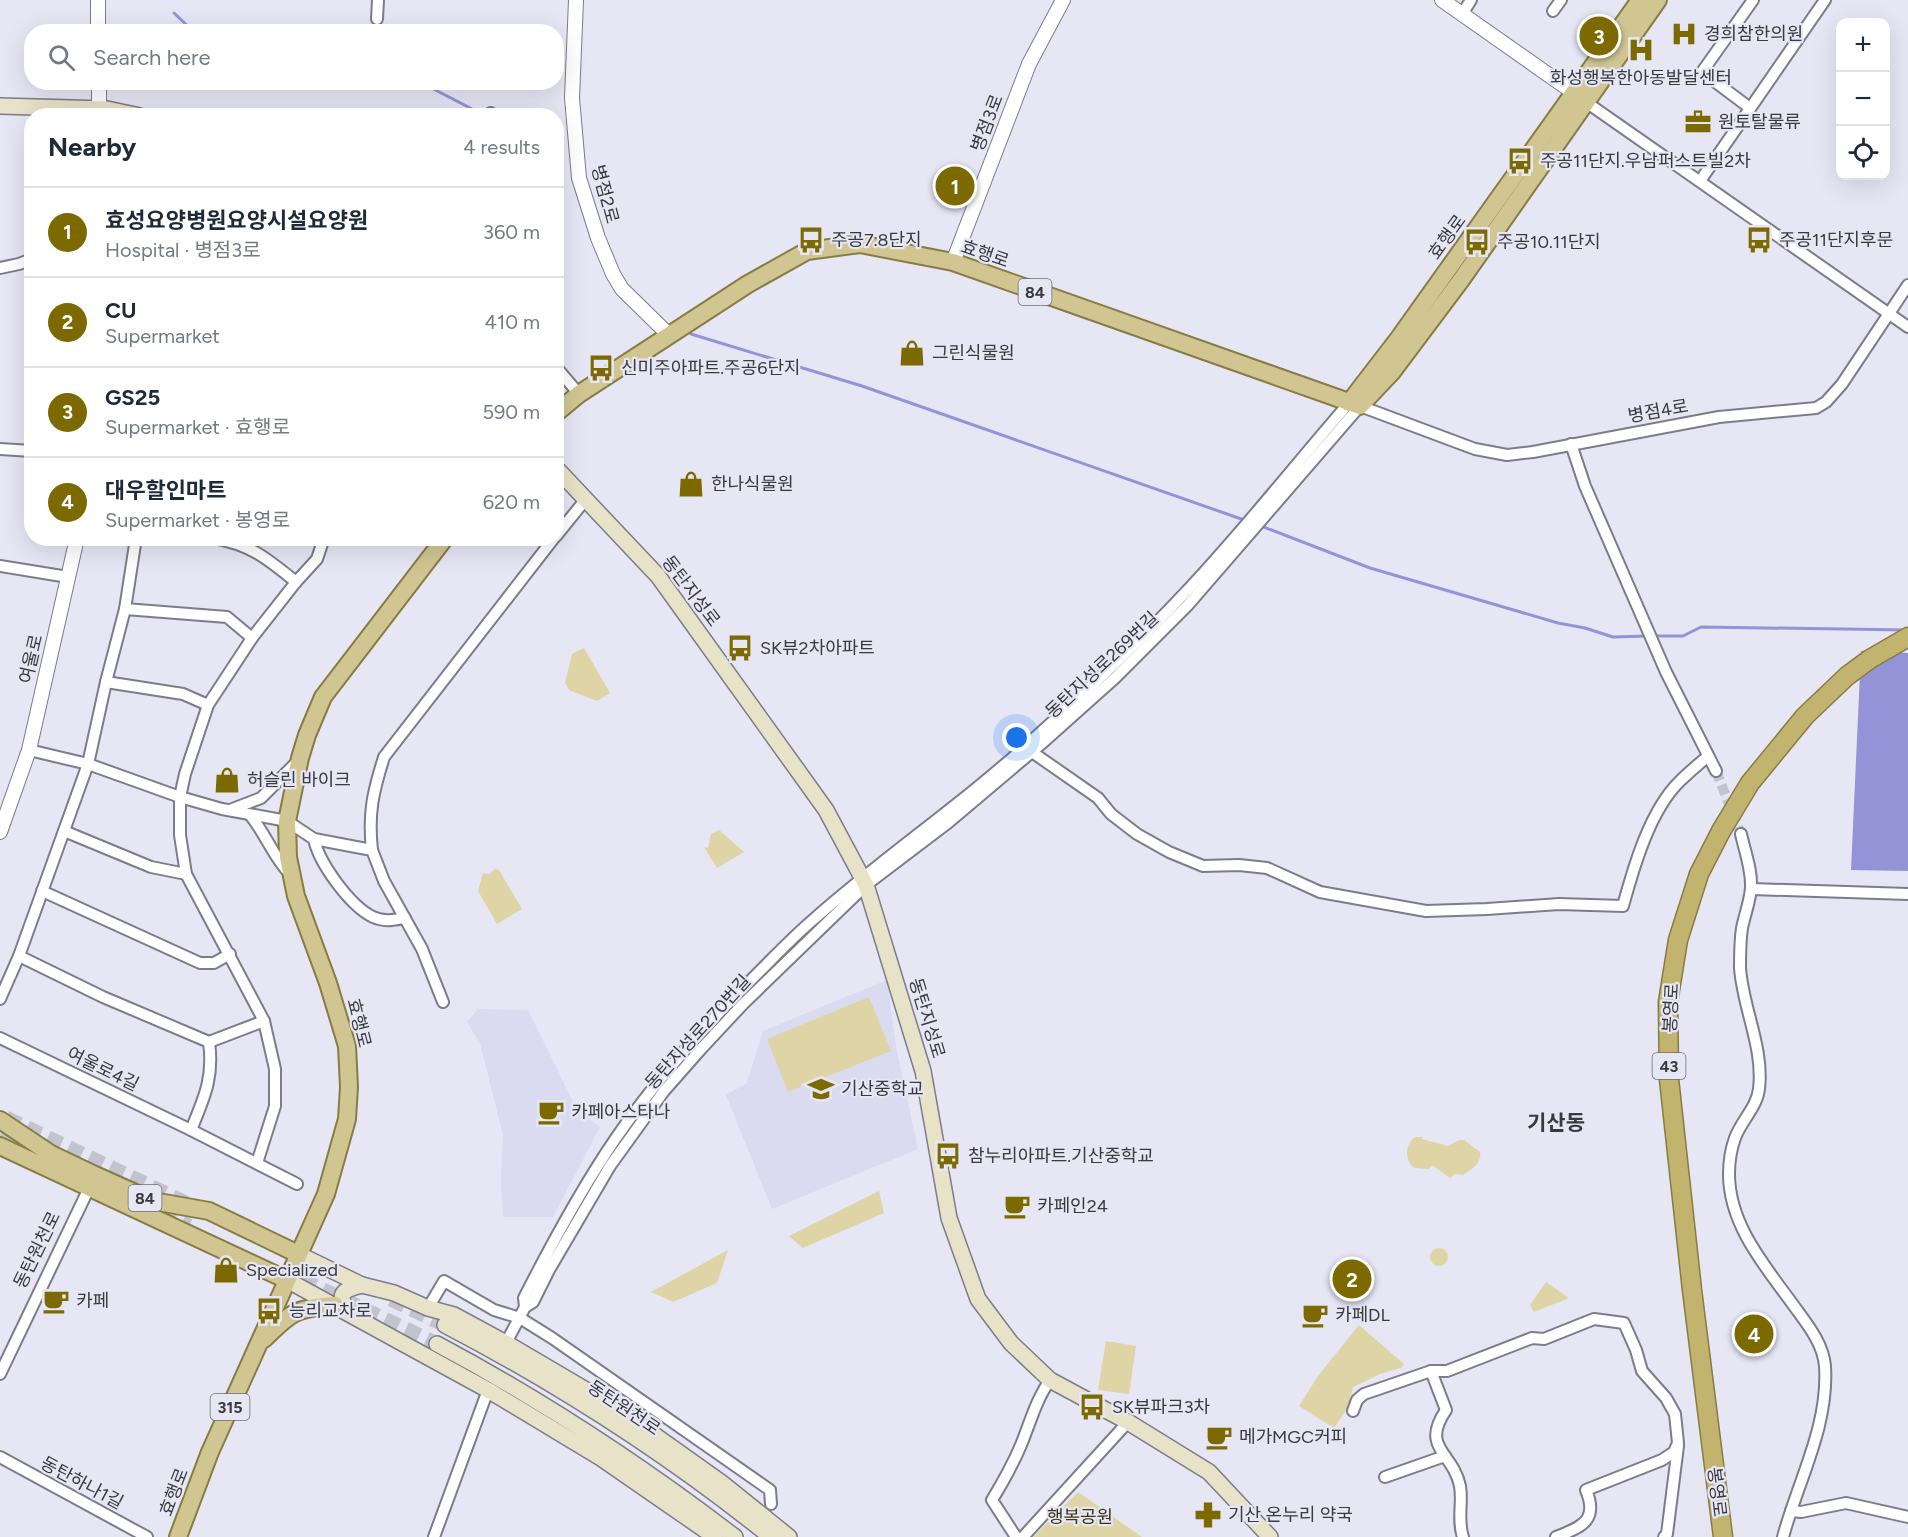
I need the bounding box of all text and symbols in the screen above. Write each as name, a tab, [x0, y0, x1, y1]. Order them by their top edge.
pin: 3	[1580, 14, 1618, 58]
map controls	[1836, 18, 1890, 180]
button: +	[1836, 18, 1890, 72]
hospital icon: 경희참한의원	[1669, 19, 1699, 49]
place label: 경희참한의원	[1704, 23, 1803, 45]
search box	[24, 24, 564, 90]
hospital icon: 화성행복한아동발달센터	[1626, 35, 1656, 65]
icon: search	[45, 41, 78, 74]
text: Search here	[93, 44, 211, 71]
place label: 화성행복한아동발달센터	[1550, 67, 1732, 89]
button: −	[1836, 72, 1890, 126]
street label: 병점3로	[966, 91, 1008, 155]
office icon: 원토탈물류	[1683, 107, 1713, 137]
place label: 원토탈물류	[1718, 111, 1801, 133]
button: locate	[1836, 126, 1890, 180]
text: Nearby	[48, 131, 136, 163]
text: 4 results	[463, 135, 540, 159]
bus stop icon: 주공11단지.우남퍼스트빌2차	[1505, 146, 1535, 176]
place label: 주공11단지.우남퍼스트빌2차	[1540, 150, 1751, 172]
street label: 병점2로	[587, 162, 623, 226]
pin: 1	[936, 164, 974, 208]
text: 효성요양병원요양시설요양원	[105, 207, 368, 234]
street label: 효행로	[1423, 210, 1471, 264]
text: 1	[63, 220, 72, 244]
text: 360 m	[483, 220, 540, 244]
bus stop icon: 주공7.8단지	[796, 225, 826, 255]
bus stop icon: 주공11단지후문	[1744, 225, 1774, 255]
bus stop icon: 주공10.11단지	[1462, 227, 1492, 257]
place label: 주공7.8단지	[831, 229, 922, 251]
place label: 주공11단지후문	[1779, 229, 1893, 251]
place label: 주공10.11단지	[1497, 231, 1601, 253]
street label: 효행로	[958, 236, 1012, 272]
text: Hospital · 병점3로	[105, 238, 261, 262]
road number: 84	[1018, 279, 1052, 305]
text: CU	[105, 297, 136, 324]
text: 2	[62, 310, 73, 334]
text: 410 m	[485, 310, 540, 334]
text: Supermarket	[105, 324, 220, 348]
shop icon: 그린식물원	[897, 338, 927, 368]
place label: 그린식물원	[932, 342, 1015, 364]
bus stop icon: 신미주아파트.주공6단지	[586, 353, 616, 383]
place label: 신미주아파트.주공6단지	[621, 357, 801, 379]
text: GS25	[105, 384, 160, 411]
street label: 병점4로	[1626, 395, 1690, 427]
text: 3	[62, 400, 73, 424]
text: 590 m	[482, 400, 540, 424]
text: Supermarket · 효행로	[105, 415, 290, 439]
shop icon: 한나식물원	[676, 469, 706, 499]
place label: 한나식물원	[711, 473, 794, 495]
text: 대우할인마트	[105, 477, 226, 504]
text: 4	[61, 490, 74, 514]
text: 620 m	[483, 490, 540, 514]
text: Supermarket · 봉영로	[105, 508, 290, 532]
street label: 동탄지성로	[657, 551, 725, 631]
street label: 동탄지성로269번길	[1041, 607, 1163, 723]
street label: 여울로	[15, 632, 47, 686]
bus stop icon: SK뷰2차아파트	[725, 633, 755, 663]
place label: SK뷰2차아파트	[760, 637, 875, 659]
your location	[1002, 723, 1031, 752]
shop icon: 허슬린 바이크	[212, 765, 242, 795]
place label: 허슬린 바이크	[247, 769, 351, 791]
street label: 동탄지성로270번길	[641, 970, 755, 1094]
street label: 동탄지성로	[904, 975, 950, 1061]
street label: 봉영로	[1659, 983, 1683, 1033]
street label: 효행로	[342, 996, 376, 1050]
street label: 여울로4길	[63, 1042, 143, 1096]
road number: 43	[1652, 1053, 1686, 1079]
school or university icon: 기산중학교	[806, 1074, 836, 1104]
place label: 기산중학교	[841, 1078, 924, 1100]
cafe icon: 카페아스타나	[536, 1097, 566, 1127]
place label: 카페아스타나	[571, 1101, 670, 1123]
district label: 기산동	[1527, 1110, 1585, 1135]
bus stop icon: 참누리아파트.기산중학교	[933, 1141, 963, 1171]
place label: 참누리아파트.기산중학교	[968, 1145, 1154, 1167]
road number: 84	[128, 1185, 162, 1211]
cafe icon: 카페인24	[1002, 1191, 1032, 1221]
place label: 카페인24	[1037, 1195, 1108, 1217]
street label: 동탄원천로	[9, 1208, 65, 1292]
shop icon: Specialized	[211, 1255, 241, 1285]
pin: 2	[1332, 1256, 1372, 1302]
place label: Specialized	[246, 1259, 338, 1281]
cafe icon: 카페	[41, 1286, 71, 1316]
place label: 카페	[76, 1290, 109, 1312]
bus stop icon: 능리교차로	[254, 1296, 284, 1326]
place label: 능리교차로	[289, 1300, 372, 1322]
cafe icon: 카페DL	[1300, 1300, 1330, 1330]
place label: 카페DL	[1335, 1304, 1391, 1326]
pin: 4	[1734, 1312, 1774, 1356]
street label: 동탄원천로	[584, 1376, 664, 1440]
bus stop icon: SK뷰파크3차	[1077, 1392, 1107, 1422]
road number: 315	[210, 1394, 250, 1420]
place label: SK뷰파크3차	[1112, 1396, 1211, 1418]
cafe icon: 메가MGC커피	[1204, 1422, 1234, 1452]
place label: 메가MGC커피	[1239, 1426, 1347, 1448]
street label: 동탄하나1길	[37, 1452, 127, 1514]
street label: 효행로	[155, 1465, 193, 1519]
street label: 봉영로	[1703, 1466, 1731, 1518]
pharmacy icon: 기산 온누리 약국	[1193, 1500, 1223, 1530]
place label: 기산 온누리 약국	[1228, 1504, 1353, 1526]
park label: 행복공원	[1047, 1506, 1113, 1528]

